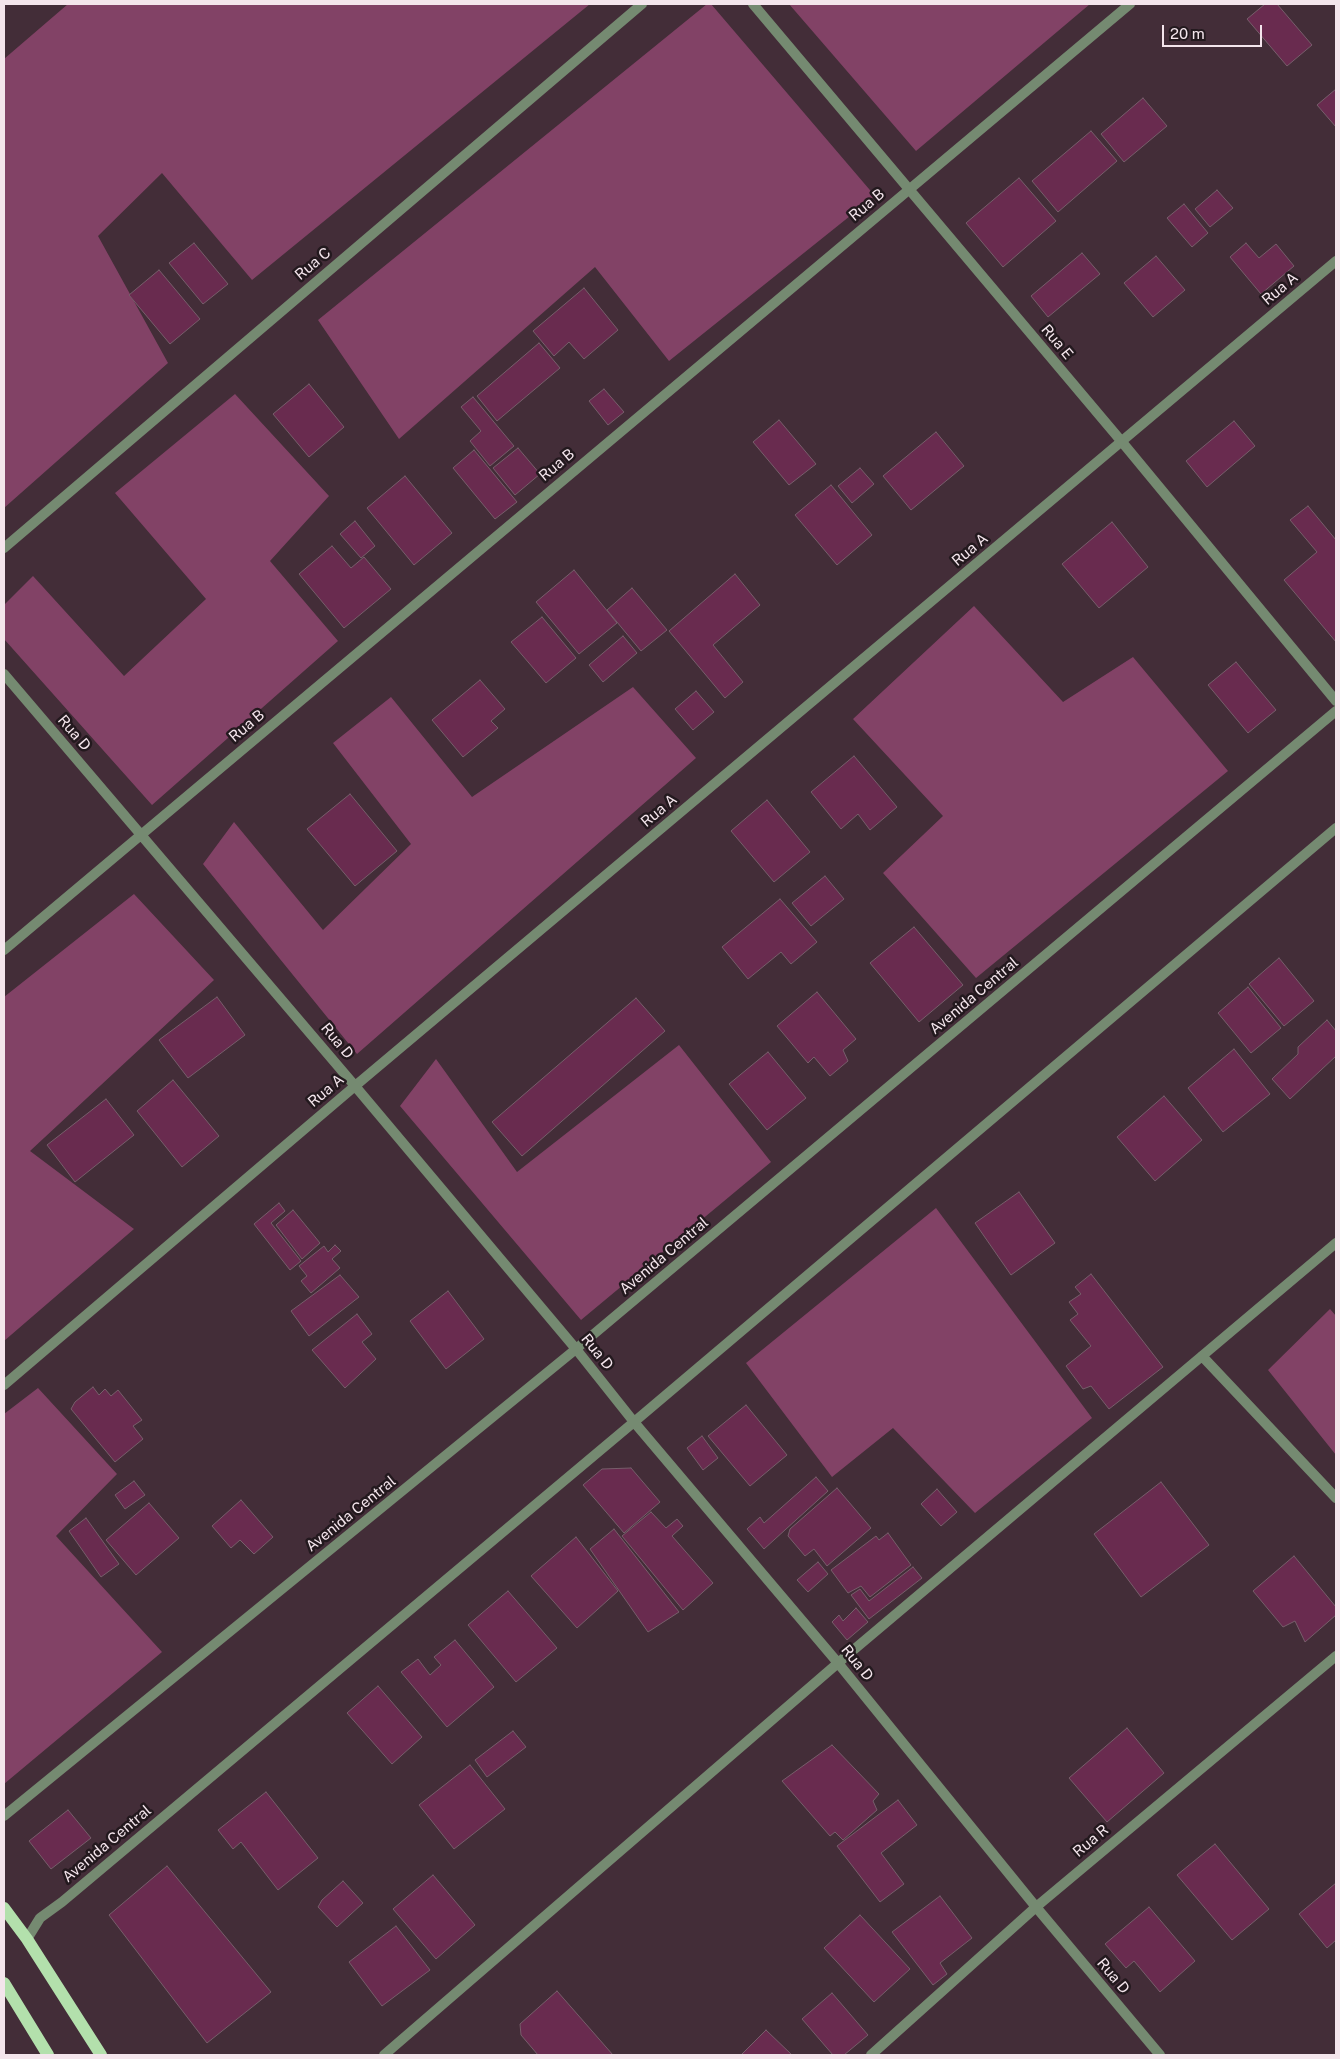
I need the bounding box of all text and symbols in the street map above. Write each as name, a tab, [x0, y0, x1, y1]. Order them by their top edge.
scale bar	[1165, 15, 1265, 47]
text: 20 m	[1170, 25, 1205, 42]
street label: Rua B	[846, 185, 888, 225]
street label: Rua C	[292, 244, 334, 284]
street label: Rua A	[1258, 269, 1302, 309]
street label: Rua E	[1037, 321, 1077, 363]
street label: Rua B	[536, 445, 578, 485]
street label: Rua A	[948, 530, 992, 570]
street label: Rua B	[226, 706, 268, 746]
street label: Rua D	[54, 712, 94, 754]
street label: Rua A	[637, 791, 681, 831]
street label: Avenida Central	[926, 954, 1022, 1038]
street label: Rua D	[317, 1019, 357, 1063]
street label: Rua A	[304, 1071, 348, 1111]
street label: Avenida Central	[616, 1214, 712, 1298]
street label: Rua D	[577, 1330, 617, 1374]
street label: Avenida Central	[302, 1472, 400, 1556]
street label: Rua D	[837, 1641, 877, 1685]
street label: Avenida Central	[59, 1802, 155, 1886]
street label: Rua R	[1070, 1821, 1112, 1861]
street label: Rua D	[1093, 1954, 1133, 1998]

